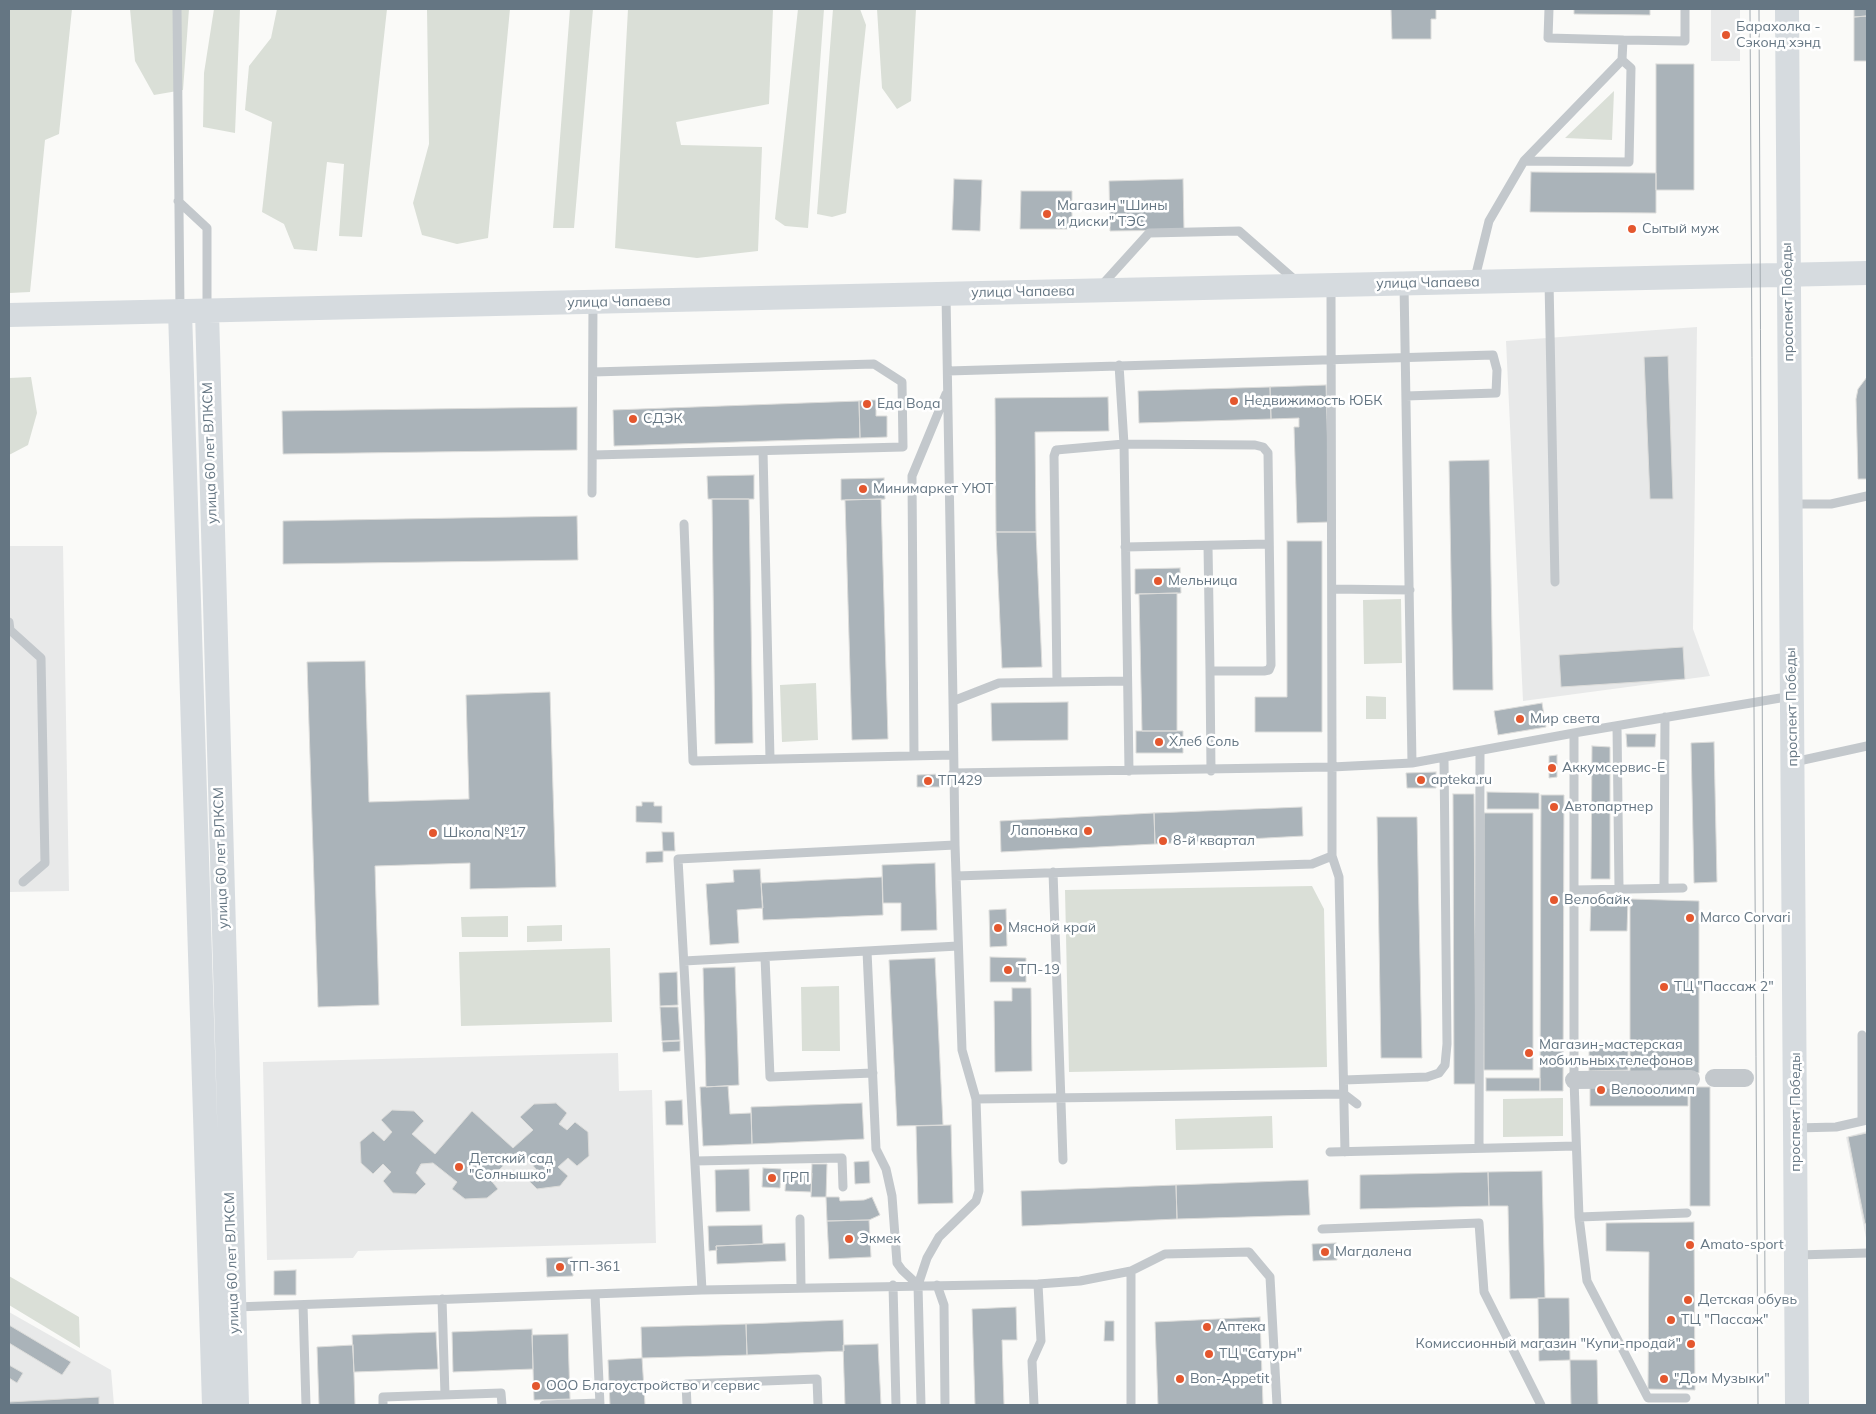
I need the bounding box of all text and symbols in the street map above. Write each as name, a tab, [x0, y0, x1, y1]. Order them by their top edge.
place label: Барахолка - Сэконд хэнд	[1736, 19, 1821, 52]
marker: Барахолка - Сэконд хэнд	[1720, 29, 1732, 41]
place label: Магазин "Шины и диски" ТЭС	[1057, 198, 1168, 230]
marker: Магазин "Шины и диски" ТЭС	[1041, 208, 1053, 220]
place label: Сытый муж	[1642, 221, 1719, 237]
marker: Сытый муж	[1626, 223, 1638, 235]
street label: проспект Победы	[1779, 242, 1797, 362]
street label: улица Чапаева	[1376, 274, 1480, 292]
street label: улица Чапаева	[971, 283, 1075, 301]
street label: улица Чапаева	[567, 293, 671, 311]
street label: улица 60 лет ВЛКСМ	[199, 382, 221, 524]
place label: Недвижимость ЮБК	[1244, 393, 1382, 409]
marker: Недвижимость ЮБК	[1228, 395, 1240, 407]
place label: Еда Вода	[877, 396, 941, 412]
marker: Еда Вода	[861, 398, 873, 410]
place label: СДЭК	[643, 411, 683, 427]
marker: СДЭК	[627, 413, 639, 425]
place label: Минимаркет УЮТ	[873, 481, 994, 497]
marker: Минимаркет УЮТ	[857, 483, 869, 495]
place label: Мельница	[1168, 573, 1237, 589]
marker: Мельница	[1152, 575, 1164, 587]
street label: проспект Победы	[1783, 647, 1801, 767]
place label: Мир света	[1530, 711, 1600, 727]
marker: Мир света	[1514, 713, 1526, 725]
place label: Хлеб Соль	[1169, 734, 1239, 750]
marker: Хлеб Соль	[1153, 736, 1165, 748]
place label: Аккумсервис-Е	[1562, 760, 1665, 776]
marker: Аккумсервис-Е	[1546, 762, 1558, 774]
place label: apteka.ru	[1431, 772, 1492, 788]
place label: ТП429	[938, 773, 982, 789]
marker: apteka.ru	[1415, 774, 1427, 786]
marker: ТП429	[922, 775, 934, 787]
street label: улица 60 лет ВЛКСМ	[210, 787, 232, 929]
place label: Автопартнер	[1564, 799, 1653, 815]
marker: Автопартнер	[1548, 801, 1560, 813]
place label: Лапонька	[1010, 823, 1078, 839]
place label: Школа №17	[443, 825, 526, 841]
marker: Лапонька	[1082, 825, 1094, 837]
marker: Школа №17	[427, 827, 439, 839]
place label: 8-й квартал	[1173, 833, 1255, 849]
marker: 8-й квартал	[1157, 835, 1169, 847]
place label: Велобайк	[1564, 892, 1630, 908]
marker: Велобайк	[1548, 894, 1560, 906]
place label: Marco Corvari	[1700, 910, 1791, 926]
marker: Marco Corvari	[1684, 912, 1696, 924]
place label: Мясной край	[1008, 920, 1096, 936]
marker: Мясной край	[992, 922, 1004, 934]
place label: ТП-19	[1018, 962, 1060, 978]
marker: ТП-19	[1002, 964, 1014, 976]
place label: ТЦ "Пассаж 2"	[1674, 979, 1774, 995]
marker: ТЦ "Пассаж 2"	[1658, 981, 1670, 993]
place label: Магазин-мастерская мобильных телефонов	[1539, 1037, 1693, 1070]
marker: Магазин-мастерская мобильных телефонов	[1523, 1047, 1535, 1059]
street label: проспект Победы	[1788, 1052, 1804, 1172]
place label: Велооолимп	[1611, 1082, 1695, 1098]
marker: Велооолимп	[1595, 1084, 1607, 1096]
place label: Детский сад "Солнышко"	[469, 1151, 553, 1184]
marker: Детский сад "Солнышко"	[453, 1161, 465, 1173]
place label: ГРП	[782, 1170, 810, 1186]
marker: ГРП	[766, 1172, 778, 1184]
street label: улица 60 лет ВЛКСМ	[221, 1192, 243, 1334]
place label: Экмек	[859, 1231, 901, 1247]
marker: Экмек	[843, 1233, 855, 1245]
place label: Amato-sport	[1700, 1237, 1784, 1253]
marker: Amato-sport	[1684, 1239, 1696, 1251]
place label: Магдалена	[1335, 1244, 1412, 1260]
marker: Магдалена	[1319, 1246, 1331, 1258]
place label: ТП-361	[570, 1259, 620, 1275]
marker: ТП-361	[554, 1261, 566, 1273]
place label: Детская обувь	[1698, 1292, 1797, 1308]
marker: Детская обувь	[1682, 1294, 1694, 1306]
place label: ТЦ "Пассаж"	[1681, 1312, 1769, 1328]
marker: ТЦ "Пассаж"	[1665, 1314, 1677, 1326]
place label: Аптека	[1217, 1319, 1266, 1335]
marker: Аптека	[1201, 1321, 1213, 1333]
place label: Комиссионный магазин "Купи-продай"	[1416, 1336, 1681, 1352]
marker: Комиссионный магазин "Купи-продай"	[1685, 1338, 1697, 1350]
place label: ТЦ "Сатурн"	[1219, 1346, 1302, 1362]
marker: ТЦ "Сатурн"	[1203, 1348, 1215, 1360]
place label: Bon-Appetit	[1190, 1371, 1269, 1387]
place label: "Дом Музыки"	[1674, 1371, 1770, 1387]
marker: Bon-Appetit	[1174, 1373, 1186, 1385]
marker: "Дом Музыки"	[1658, 1373, 1670, 1385]
place label: ООО Благоустройство и сервис	[546, 1378, 760, 1394]
marker: ООО Благоустройство и сервис	[530, 1380, 542, 1392]

